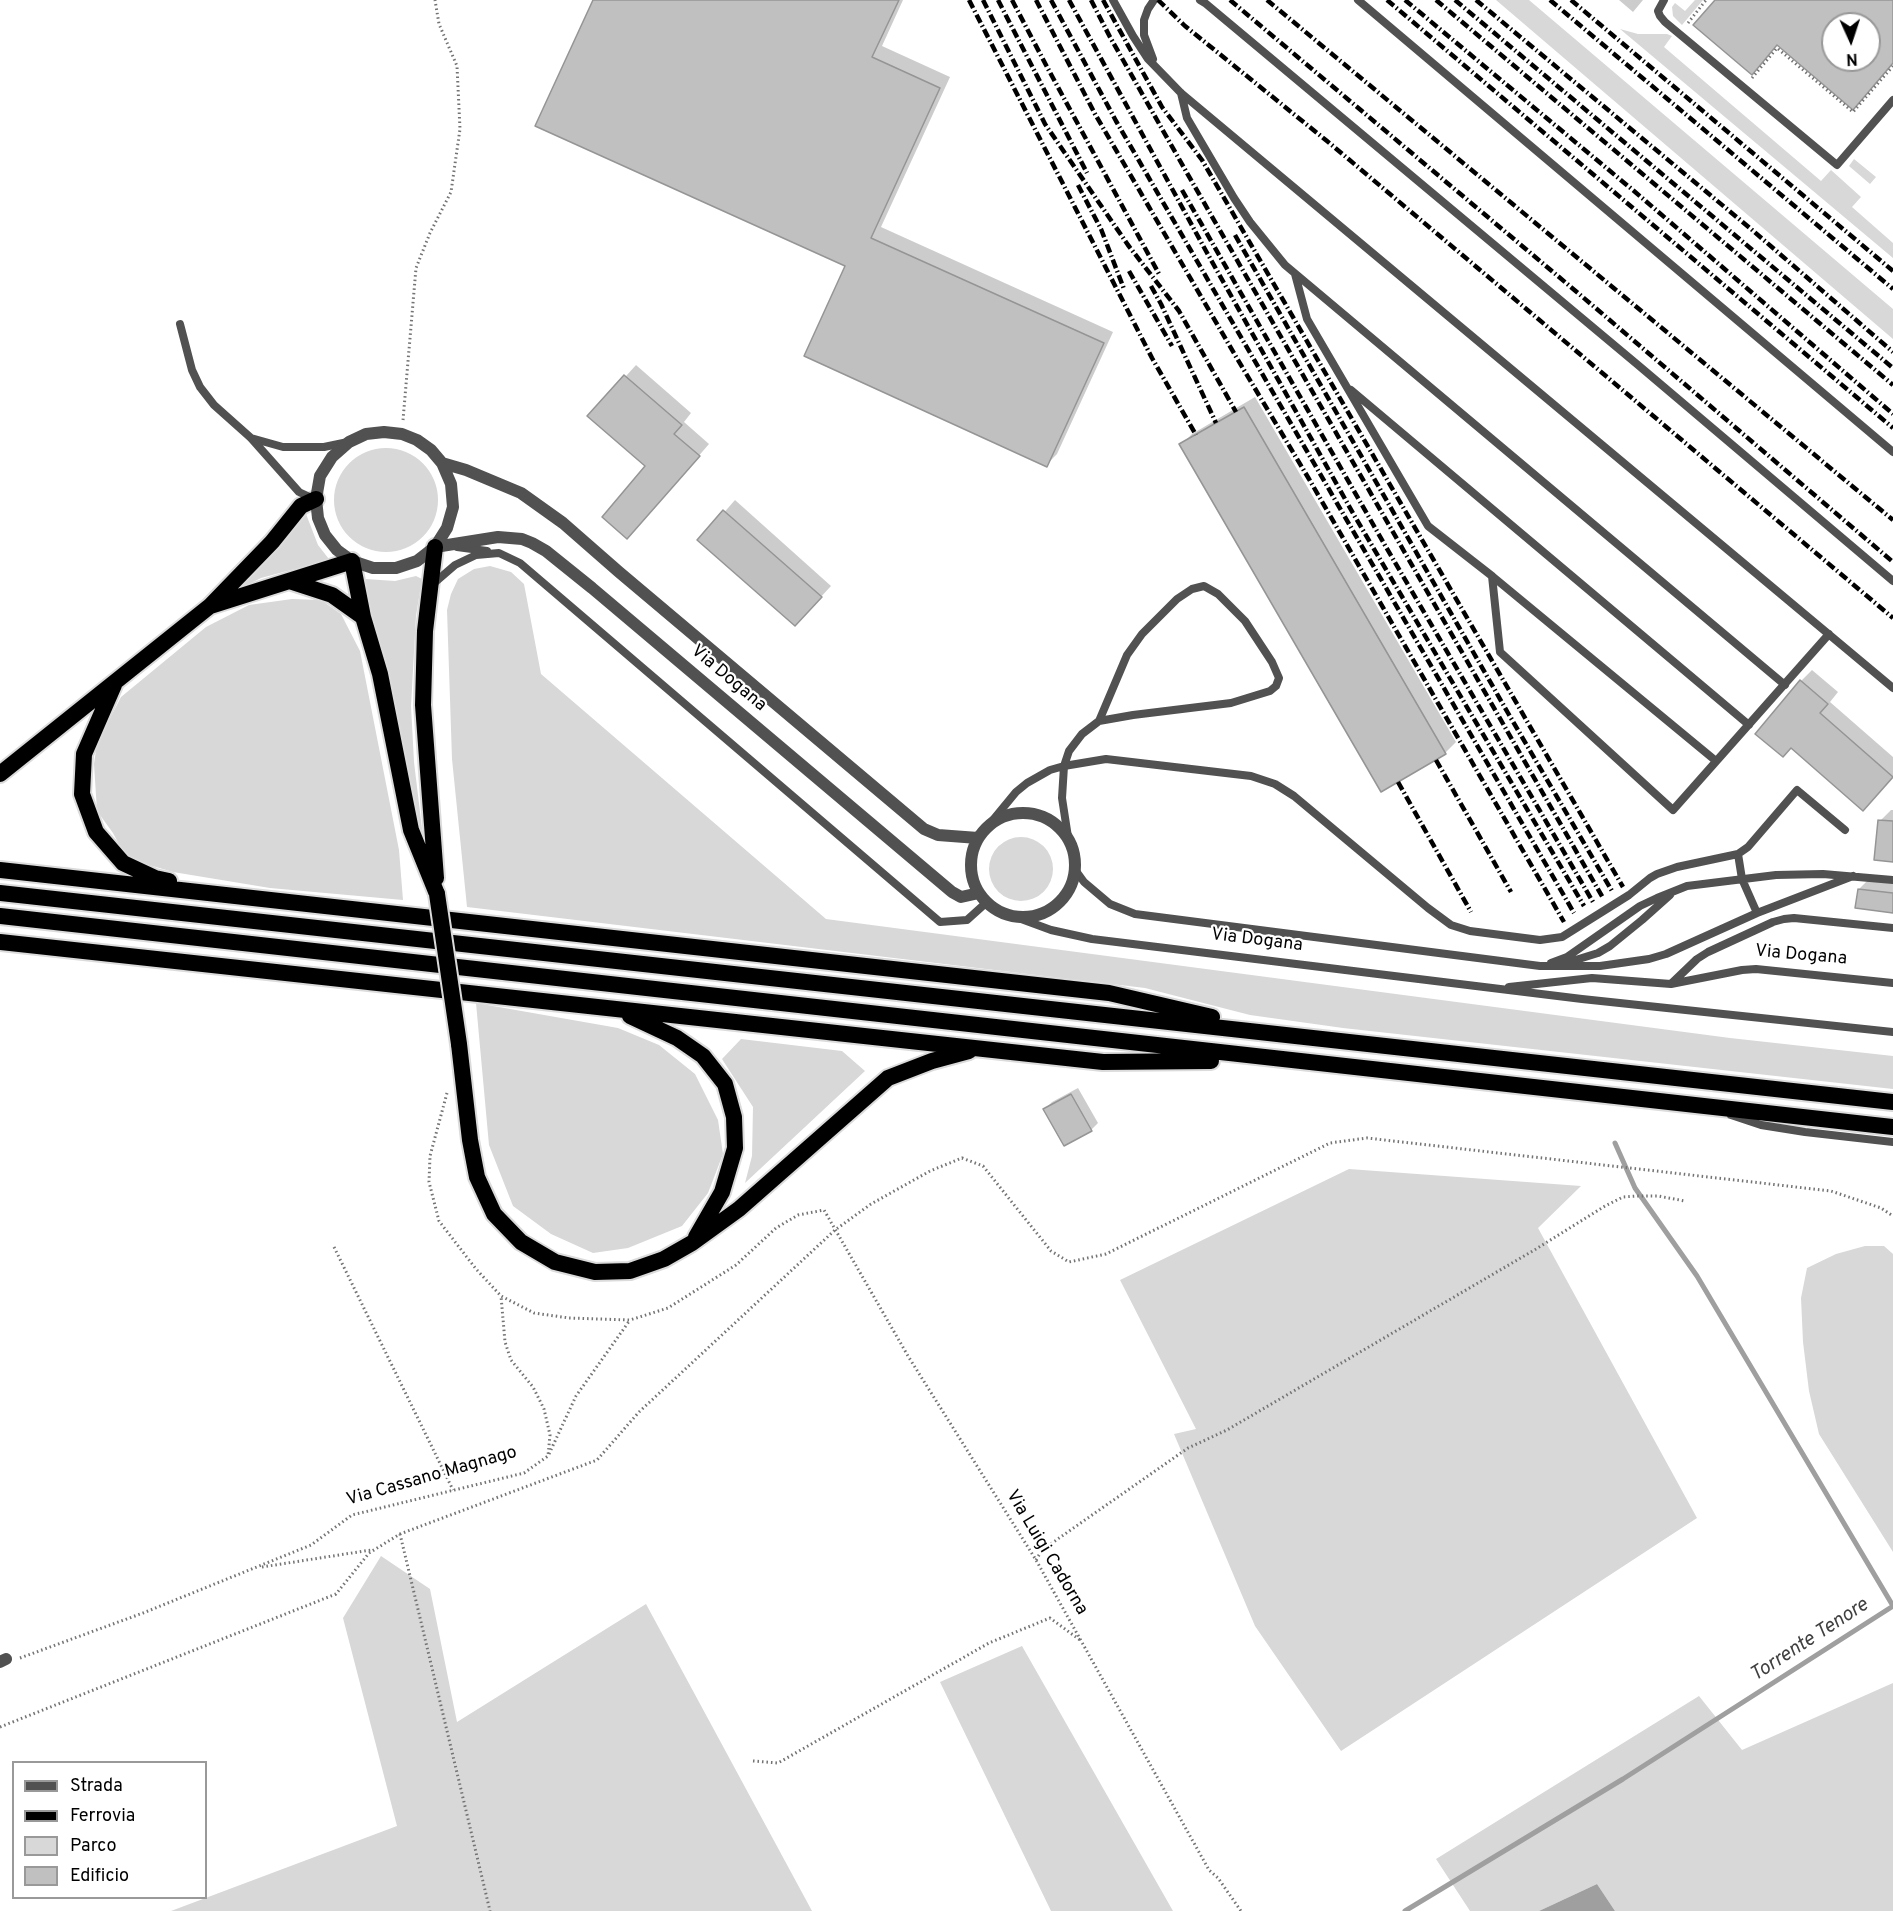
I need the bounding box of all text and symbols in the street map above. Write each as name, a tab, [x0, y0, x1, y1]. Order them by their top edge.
north arrow	[1821, 12, 1881, 72]
text: N	[1846, 48, 1858, 68]
street label: Via Dogana	[686, 641, 770, 717]
street label: Via Dogana	[1210, 925, 1304, 957]
street label: Via Dogana	[1754, 941, 1848, 971]
street label: Via Cassano Magnago	[344, 1442, 520, 1512]
street label: Via Luigi Cadorna	[1000, 1487, 1092, 1619]
water label: Torrente Tenore	[1746, 1594, 1874, 1688]
legend	[12, 1761, 207, 1899]
text: Strada	[70, 1775, 123, 1798]
text: Ferrovia	[70, 1805, 135, 1828]
text: Parco	[70, 1835, 116, 1858]
text: Edificio	[70, 1865, 129, 1888]

